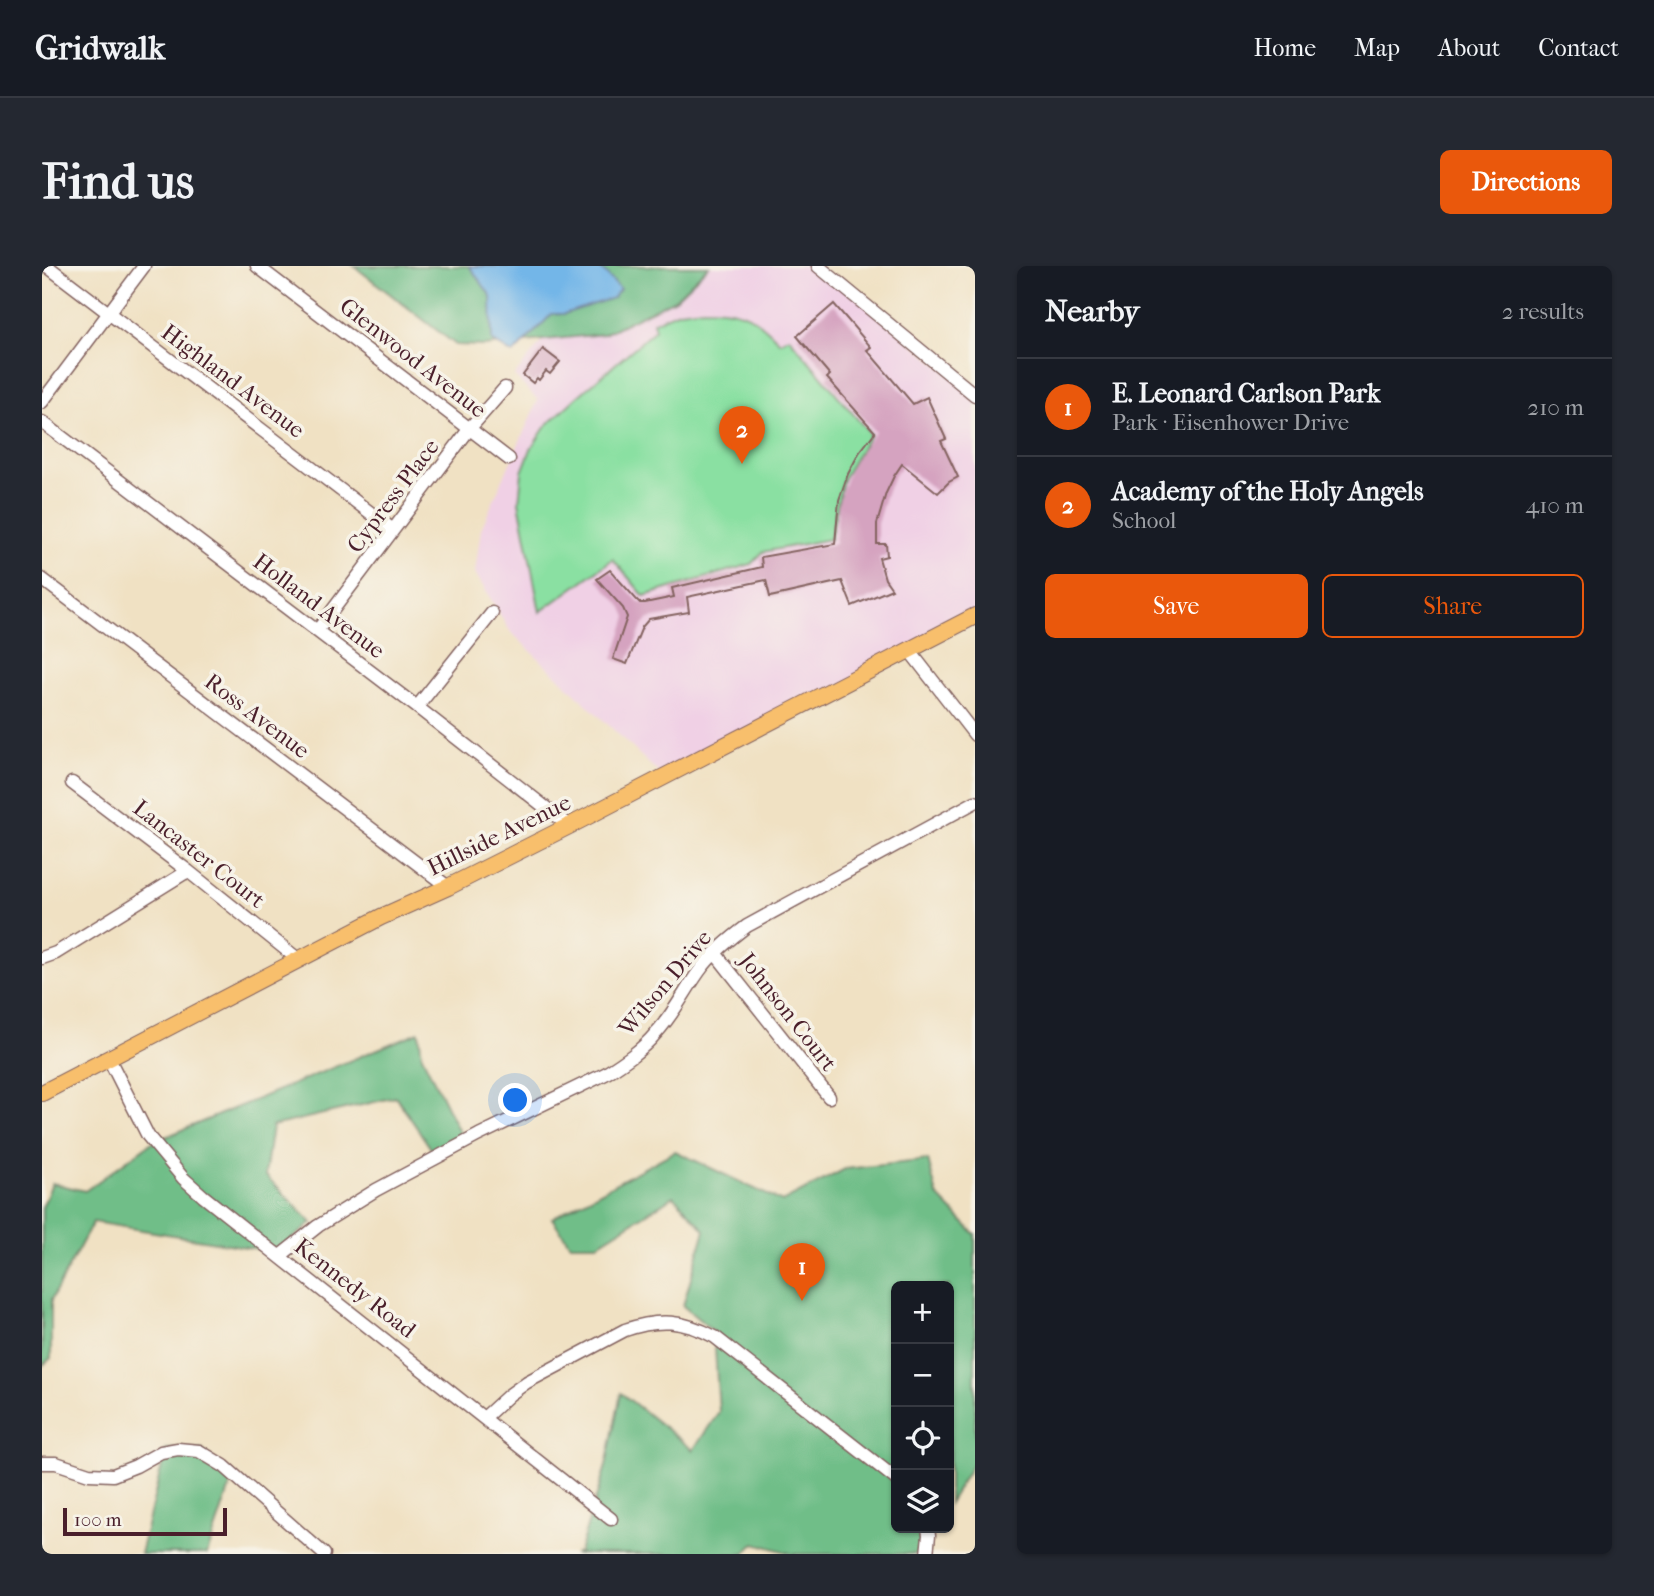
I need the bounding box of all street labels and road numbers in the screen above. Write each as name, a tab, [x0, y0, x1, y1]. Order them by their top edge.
street label: Glenwood Avenue	[334, 292, 492, 424]
street label: Highland Avenue	[156, 318, 310, 444]
street label: Cypress Place	[341, 434, 445, 558]
street label: Holland Avenue	[248, 548, 390, 664]
street label: Ross Avenue	[199, 668, 315, 764]
street label: Hillside Avenue	[423, 789, 575, 881]
street label: Lancaster Court	[128, 794, 270, 914]
street label: Wilson Drive	[612, 924, 717, 1042]
street label: Johnson Court	[732, 946, 842, 1076]
street label: Kennedy Road	[289, 1232, 421, 1344]

